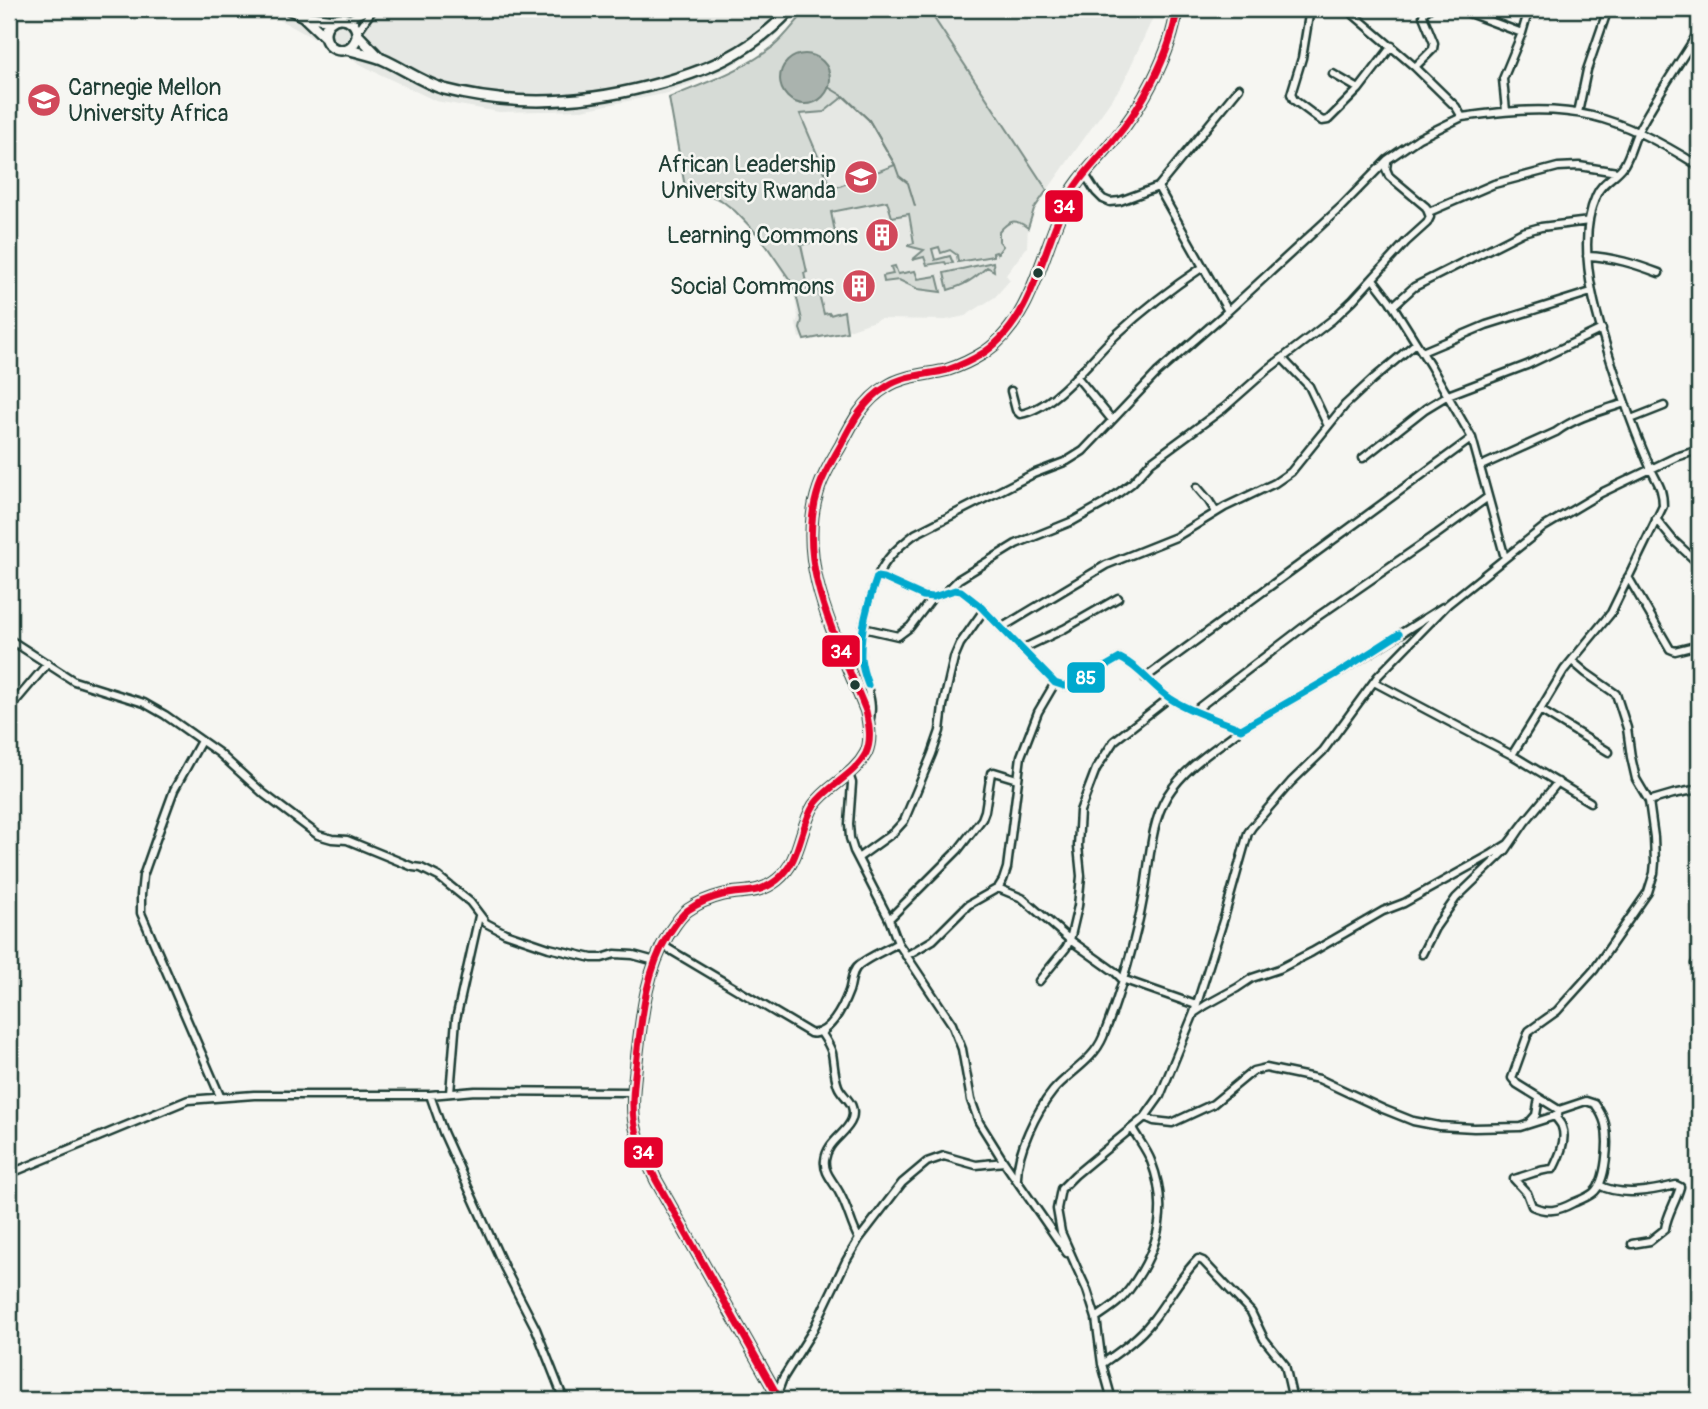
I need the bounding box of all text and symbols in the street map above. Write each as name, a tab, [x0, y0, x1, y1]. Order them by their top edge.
place label: Carnegie Mellon University Africa	[68, 73, 228, 128]
school or university icon: Carnegie Mellon University Africa	[25, 81, 63, 119]
place label: African Leadership University Rwanda	[657, 150, 836, 205]
school or university icon: African Leadership University Rwanda	[842, 158, 880, 196]
line badge: 34	[1044, 189, 1084, 223]
text: 34	[1053, 195, 1075, 219]
building icon: Learning Commons	[863, 216, 901, 254]
place label: Learning Commons	[667, 221, 858, 250]
unlabelled marker	[1031, 266, 1045, 280]
building icon: Social Commons	[840, 267, 878, 305]
place label: Social Commons	[670, 272, 834, 301]
line badge: 34	[821, 634, 861, 668]
text: 34	[830, 640, 852, 664]
line badge: 85	[1066, 661, 1106, 694]
text: 85	[1076, 666, 1096, 690]
unlabelled marker	[848, 678, 862, 692]
line badge: 34	[623, 1136, 664, 1169]
text: 34	[632, 1141, 654, 1165]

